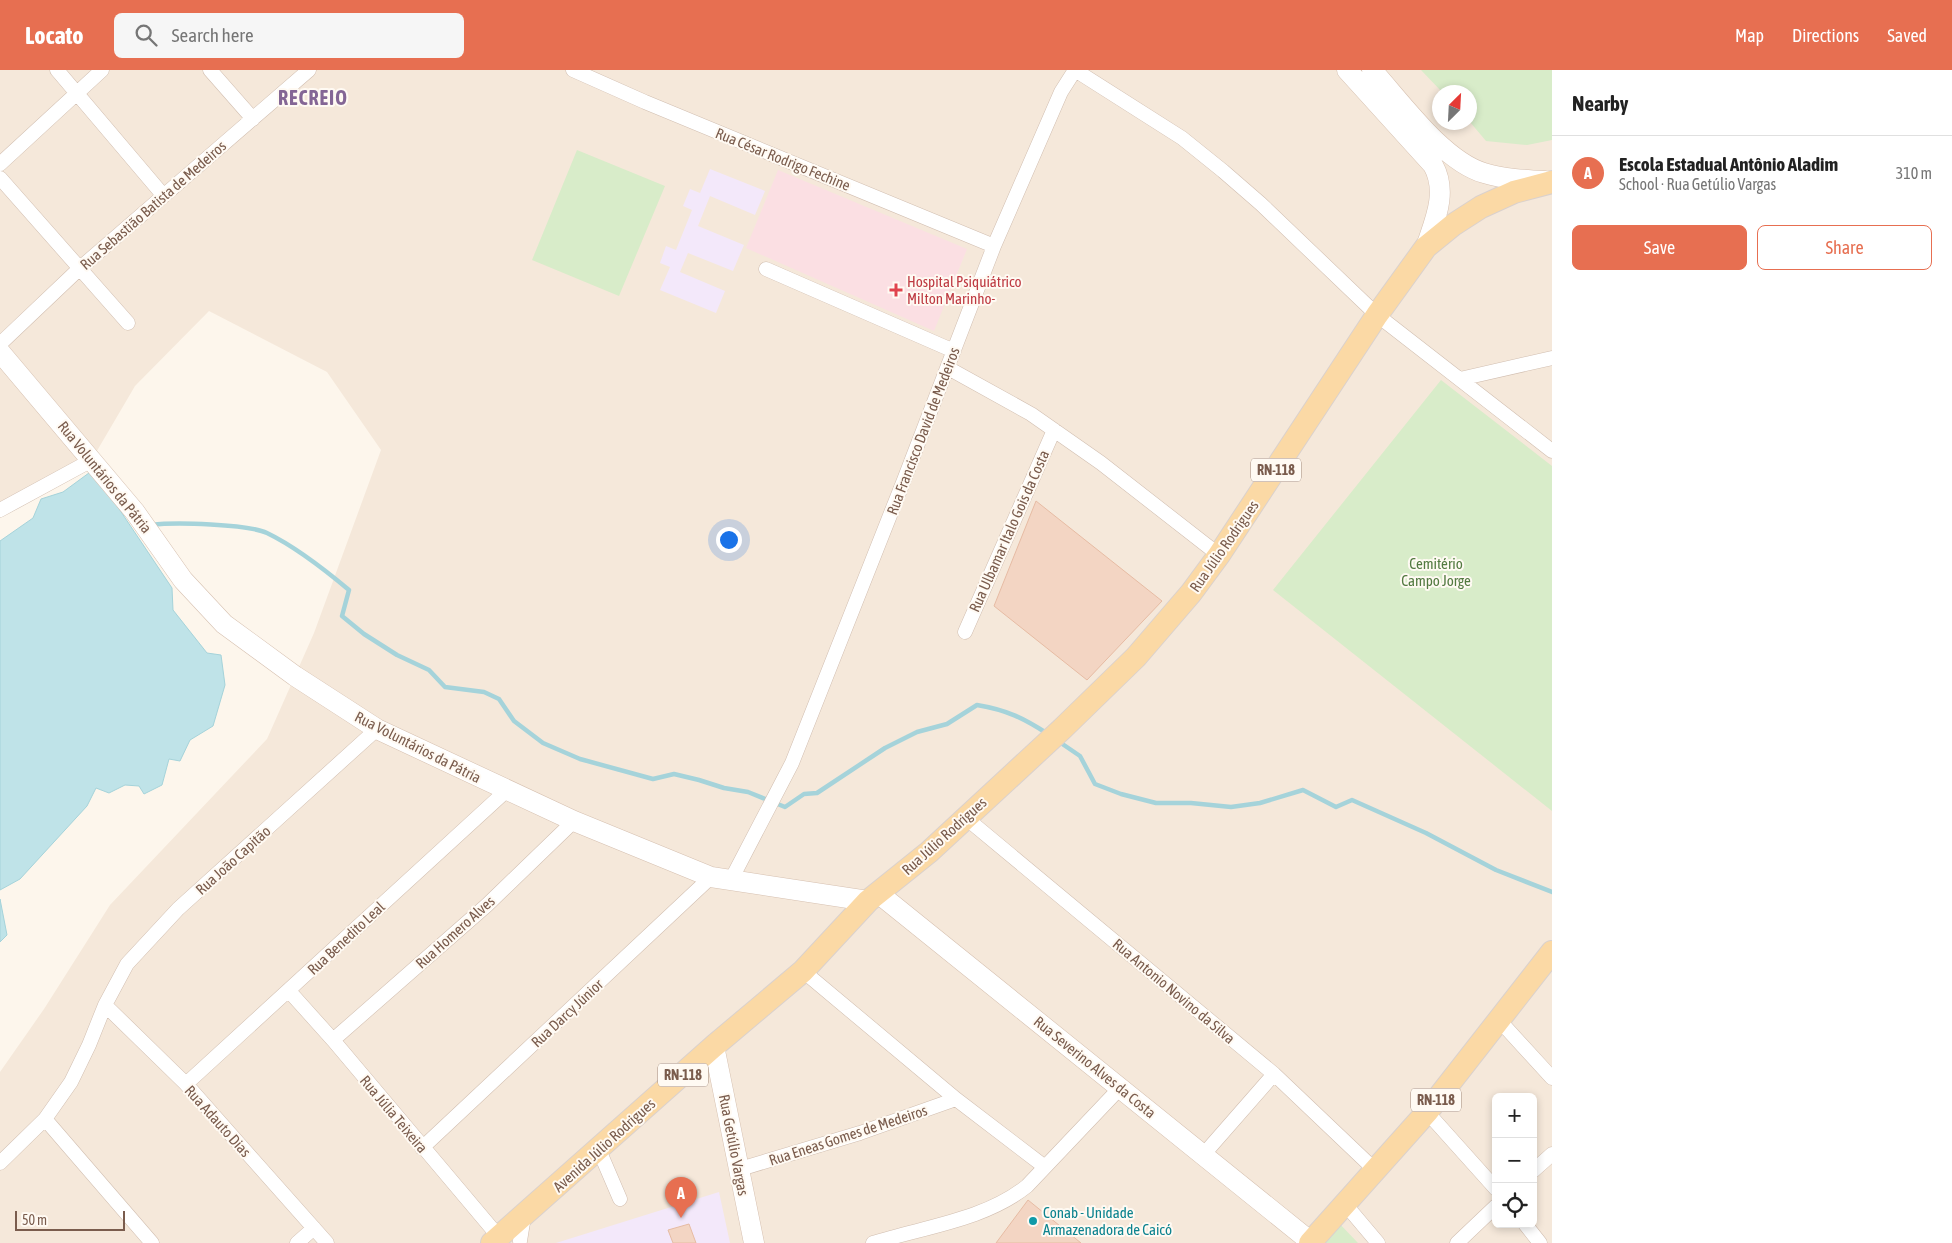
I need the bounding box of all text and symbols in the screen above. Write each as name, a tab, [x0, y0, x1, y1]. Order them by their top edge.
search box	[114, 13, 464, 58]
icon: search	[132, 21, 160, 49]
text: Locato	[25, 22, 84, 49]
text: Search here	[172, 24, 254, 46]
text: Map	[1735, 25, 1764, 46]
text: Directions	[1792, 25, 1859, 46]
text: Saved	[1887, 25, 1927, 46]
north arrow	[1432, 85, 1477, 130]
district label: RECREIO	[278, 86, 348, 109]
text: Nearby	[1572, 91, 1628, 115]
street label: Rua César Rodrigo Fechine	[713, 124, 853, 194]
street label: Rua Sebastião Batista de Medeiros	[77, 137, 229, 273]
text: Escola Estadual Antônio Aladim	[1619, 153, 1838, 175]
text: A	[1584, 164, 1592, 182]
text: 310 m	[1896, 164, 1932, 182]
text: School · Rua Getúlio Vargas	[1619, 175, 1776, 193]
button: Save	[1572, 225, 1747, 270]
button: Share	[1757, 225, 1932, 270]
place label: Hospital Psiquiátrico Milton Marinho-	[907, 273, 1022, 307]
marker: Hospital Psiquiátrico Milton Marinho-	[889, 283, 903, 297]
street label: Rua Francisco David de Medeiros	[883, 345, 963, 517]
street label: Rua Voluntários da Pátria	[55, 418, 155, 536]
street label: Rua Ulbamar Italo Gois da Costa	[966, 447, 1052, 615]
road number: RN-118	[1251, 458, 1301, 482]
street label: Rua Júlio Rodrigues	[1186, 497, 1262, 595]
your location	[716, 527, 742, 553]
park label: Cemitério Campo Jorge	[1401, 555, 1471, 589]
street label: Rua Voluntários da Pátria	[352, 708, 484, 786]
street label: Rua Júlio Rodrigues	[898, 794, 990, 878]
street label: Rua João Capitão	[192, 822, 274, 898]
street label: Rua Homero Alves	[412, 892, 498, 972]
street label: Rua Benedito Leal	[304, 898, 388, 978]
street label: Rua Antonio Novino da Silva	[1110, 935, 1238, 1047]
street label: Rua Darcy Júnior	[528, 975, 607, 1050]
street label: Rua Severino Alves da Costa	[1031, 1013, 1159, 1121]
road number: RN-118	[658, 1064, 708, 1086]
street label: Rua Júlia Teixeira	[357, 1072, 431, 1156]
street label: Rua Adauto Dias	[182, 1082, 254, 1160]
road number: RN-118	[1411, 1088, 1461, 1112]
street label: Rua Getúlio Vargas	[716, 1093, 752, 1197]
map controls	[1492, 1093, 1537, 1228]
button: +	[1492, 1093, 1537, 1138]
street label: Avenida Júlio Rodrigues	[550, 1095, 658, 1195]
street label: Rua Eneas Gomes de Medeiros	[767, 1101, 929, 1169]
button: −	[1492, 1138, 1537, 1183]
pin: A	[665, 1177, 697, 1218]
button: locate	[1492, 1183, 1537, 1228]
place label: Conab - Unidade Armazenadora de Caicó	[1043, 1204, 1172, 1238]
scale bar	[15, 1208, 125, 1231]
text: 50 m	[22, 1212, 47, 1228]
marker: Conab - Unidade Armazenadora de Caicó	[1027, 1215, 1039, 1227]

